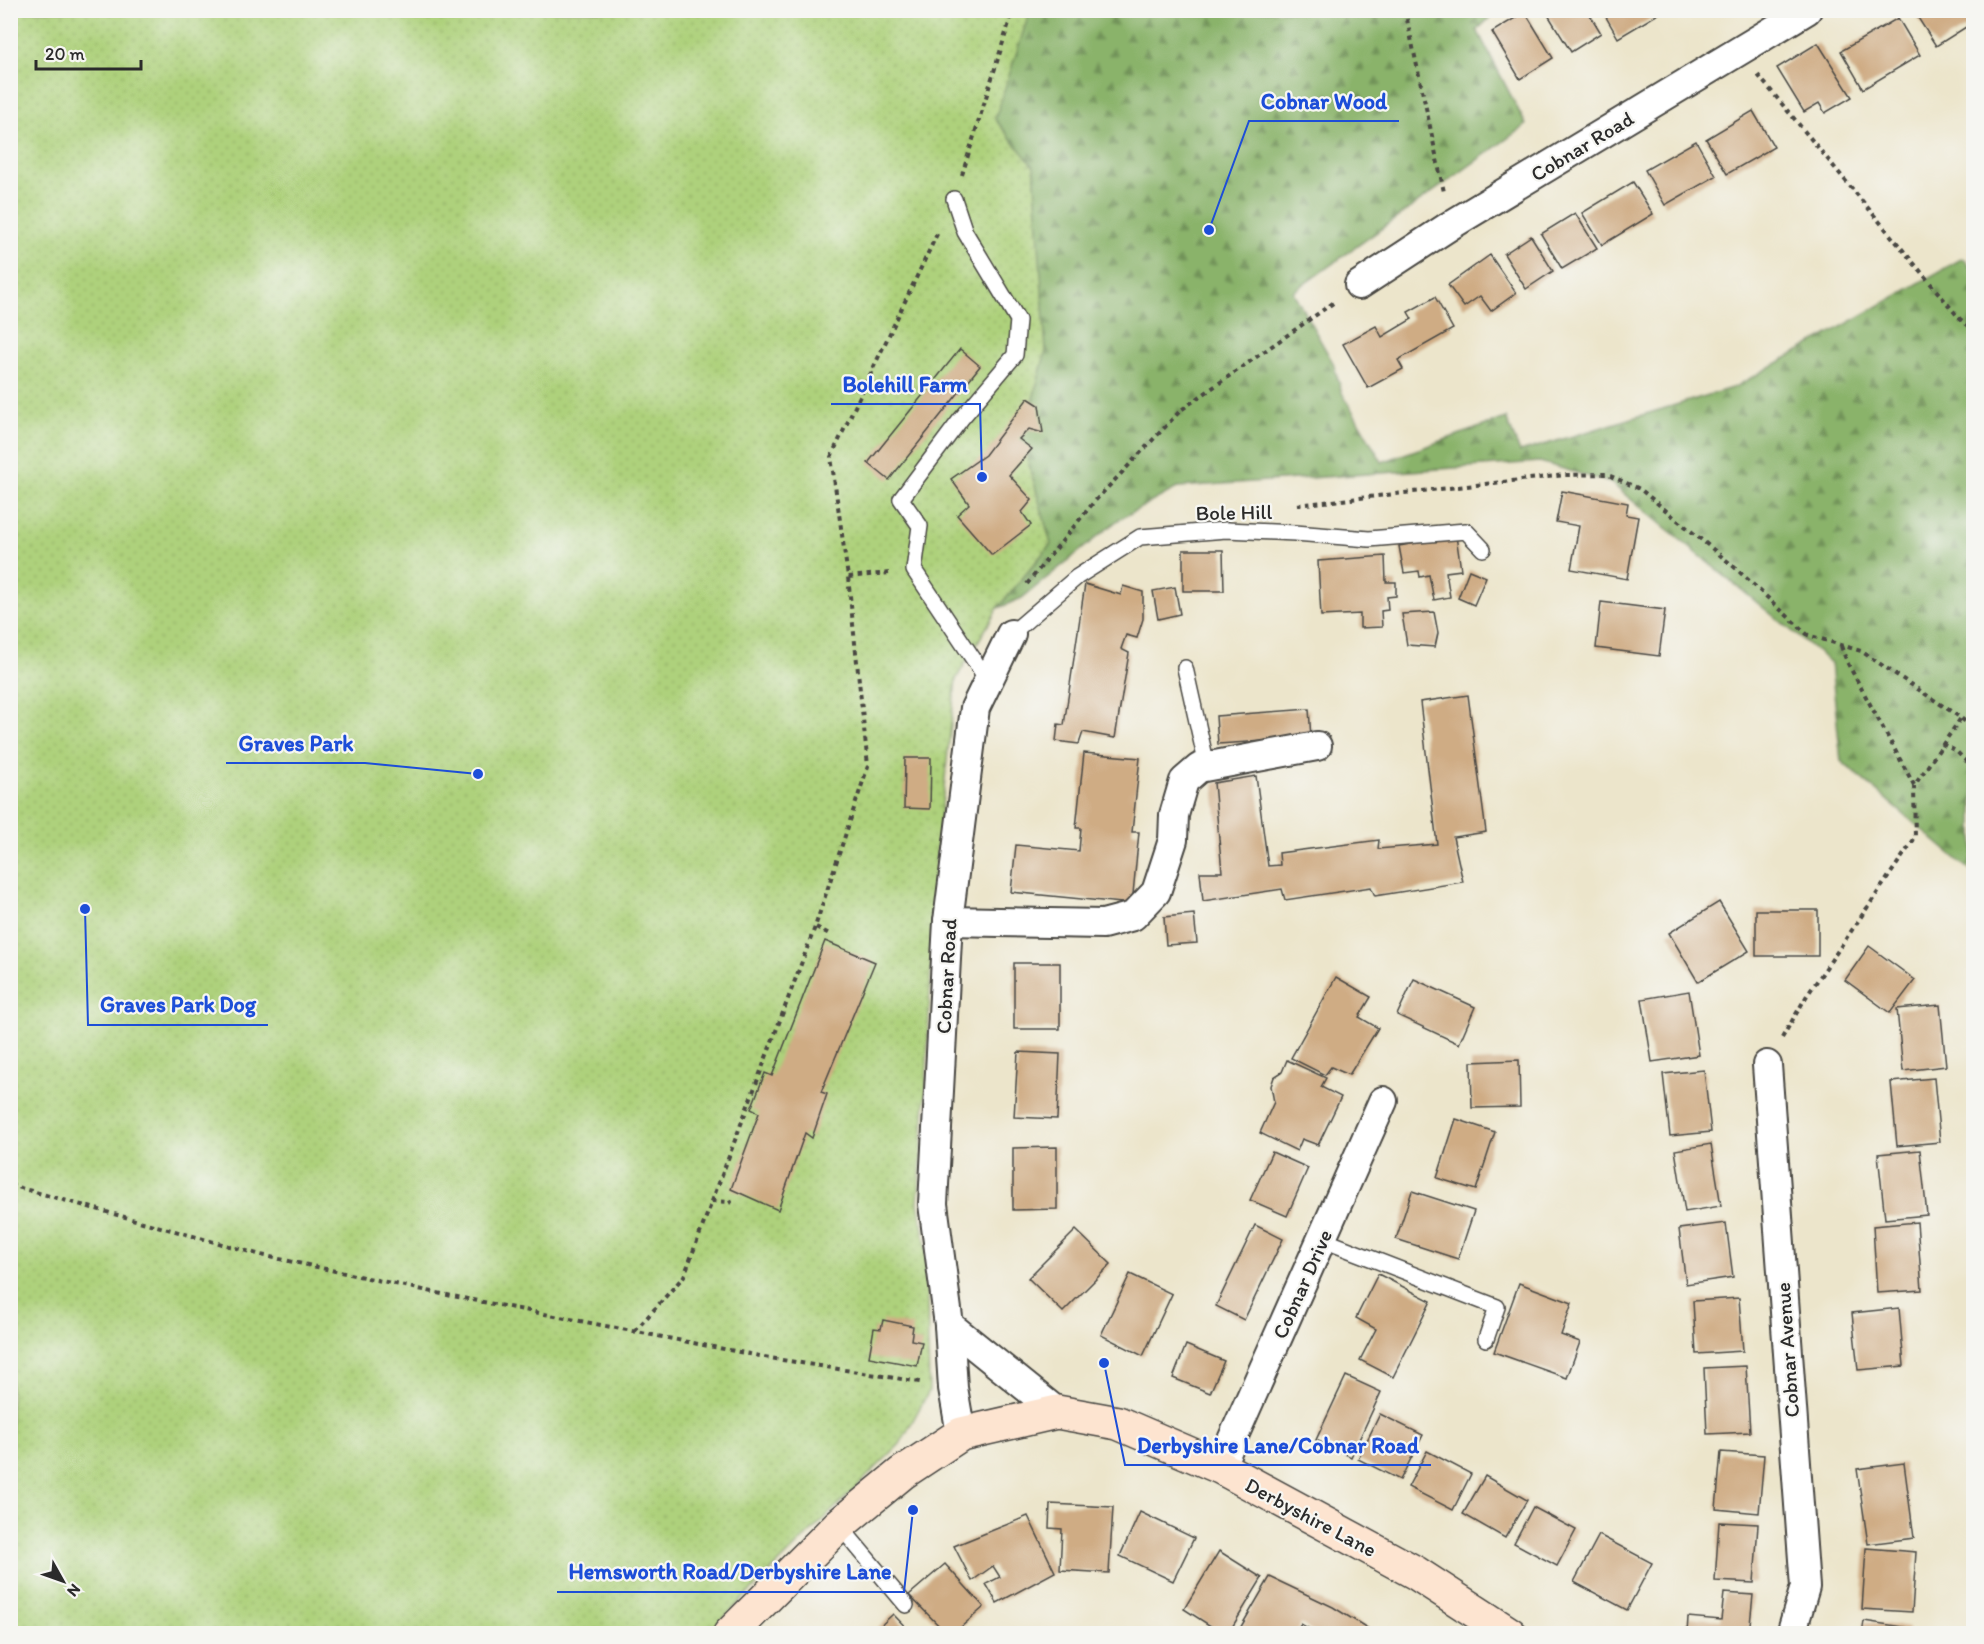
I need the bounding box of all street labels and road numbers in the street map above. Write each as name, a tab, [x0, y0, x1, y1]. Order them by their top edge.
street label: Cobnar Road	[1526, 105, 1638, 186]
street label: Bole Hill	[1195, 499, 1273, 525]
street label: Cobnar Road	[930, 917, 962, 1034]
street label: Cobnar Drive	[1267, 1225, 1337, 1343]
street label: Cobnar Avenue	[1770, 1282, 1804, 1418]
street label: Derbyshire Lane	[1241, 1472, 1381, 1562]

